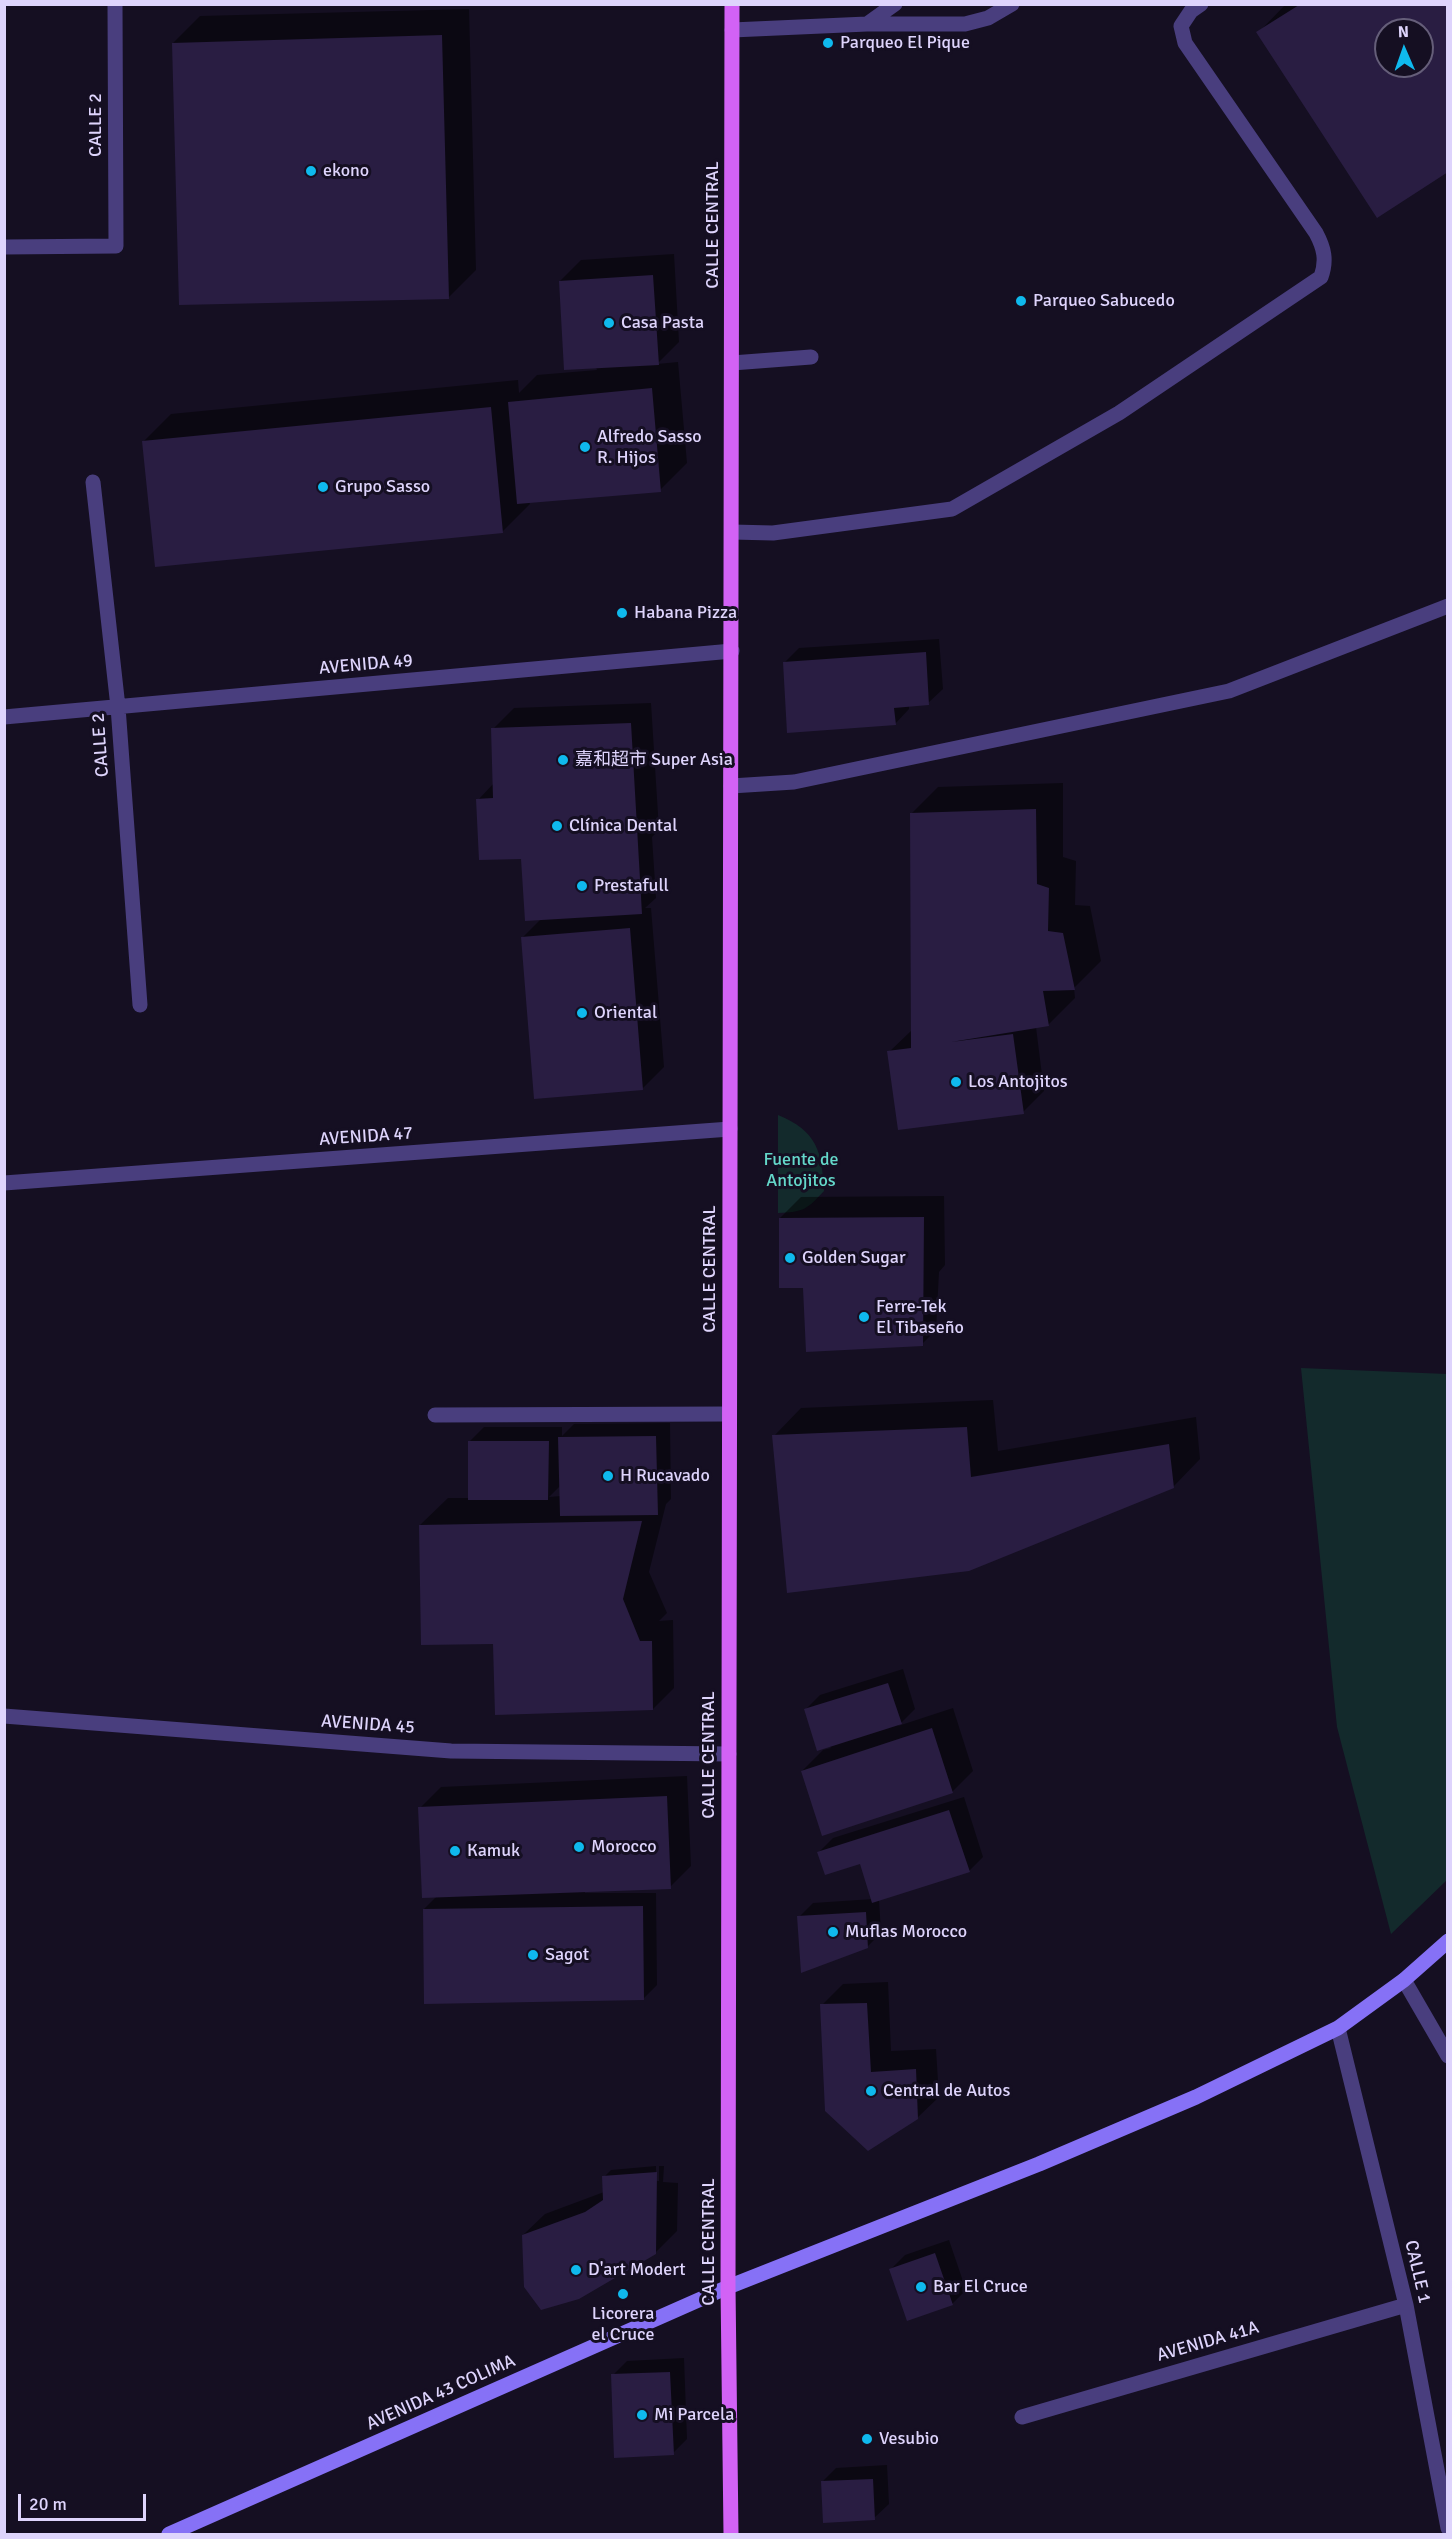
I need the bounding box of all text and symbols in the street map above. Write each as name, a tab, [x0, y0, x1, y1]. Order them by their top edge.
north arrow	[1374, 18, 1434, 78]
text: N	[1398, 22, 1409, 42]
place label: Parqueo El Pique	[840, 32, 970, 54]
marker: Parqueo El Pique	[821, 36, 835, 50]
street label: CALLE 2	[85, 93, 107, 157]
place label: ekono	[323, 160, 369, 182]
street label: CALLE CENTRAL	[702, 161, 724, 289]
marker: ekono	[304, 164, 318, 178]
place label: Parqueo Sabucedo	[1033, 290, 1175, 312]
marker: Parqueo Sabucedo	[1014, 294, 1028, 308]
place label: Casa Pasta	[621, 312, 704, 334]
marker: Casa Pasta	[602, 316, 616, 330]
place label: Alfredo Sasso R. Hijos	[597, 426, 702, 468]
marker: Alfredo Sasso R. Hijos	[578, 440, 592, 454]
place label: Grupo Sasso	[335, 476, 430, 498]
marker: Grupo Sasso	[316, 480, 330, 494]
place label: Habana Pizza	[634, 602, 737, 624]
marker: Habana Pizza	[615, 606, 629, 620]
street label: AVENIDA 49	[318, 650, 414, 680]
street label: CALLE 2	[88, 712, 114, 778]
place label: 嘉和超市 Super Asia	[575, 749, 733, 771]
marker: 嘉和超市 Super Asia	[556, 753, 570, 767]
place label: Clínica Dental	[569, 815, 677, 837]
marker: Clínica Dental	[550, 819, 564, 833]
place label: Prestafull	[594, 875, 669, 897]
marker: Prestafull	[575, 879, 589, 893]
place label: Oriental	[594, 1002, 657, 1024]
marker: Oriental	[575, 1006, 589, 1020]
place label: Los Antojitos	[968, 1071, 1068, 1093]
marker: Los Antojitos	[949, 1075, 963, 1089]
street label: AVENIDA 47	[318, 1123, 414, 1151]
park label: Fuente de Antojitos	[763, 1149, 839, 1192]
street label: CALLE CENTRAL	[699, 1205, 721, 1333]
place label: Golden Sugar	[802, 1247, 906, 1269]
marker: Golden Sugar	[783, 1251, 797, 1265]
place label: Ferre-Tek El Tibaseño	[876, 1296, 964, 1338]
marker: Ferre-Tek El Tibaseño	[857, 1310, 871, 1324]
place label: H Rucavado	[620, 1465, 710, 1487]
marker: H Rucavado	[601, 1469, 615, 1483]
street label: CALLE CENTRAL	[698, 1691, 720, 1819]
street label: AVENIDA 45	[320, 1711, 416, 1739]
place label: Morocco	[591, 1836, 657, 1858]
place label: Kamuk	[467, 1840, 520, 1862]
marker: Morocco	[572, 1840, 586, 1854]
marker: Kamuk	[448, 1844, 462, 1858]
place label: Muflas Morocco	[845, 1921, 967, 1943]
marker: Muflas Morocco	[826, 1925, 840, 1939]
place label: Sagot	[545, 1944, 589, 1966]
marker: Sagot	[526, 1948, 540, 1962]
place label: Central de Autos	[883, 2080, 1010, 2102]
marker: Central de Autos	[864, 2084, 878, 2098]
street label: CALLE CENTRAL	[698, 2178, 720, 2306]
street label: CALLE 1	[1399, 2238, 1435, 2306]
place label: D'art Modert	[588, 2259, 685, 2281]
marker: D'art Modert	[569, 2263, 583, 2277]
place label: Bar El Cruce	[933, 2276, 1028, 2298]
marker: Bar El Cruce	[914, 2280, 928, 2294]
marker: Licorera el Cruce	[616, 2287, 630, 2301]
place label: Licorera el Cruce	[592, 2303, 654, 2346]
street label: AVENIDA 41A	[1155, 2317, 1261, 2367]
street label: AVENIDA 43 COLIMA	[363, 2350, 519, 2436]
place label: Mi Parcela	[654, 2404, 734, 2426]
marker: Mi Parcela	[635, 2408, 649, 2422]
place label: Vesubio	[879, 2428, 939, 2450]
marker: Vesubio	[860, 2432, 874, 2446]
scale bar	[21, 2482, 148, 2520]
text: 20 m	[29, 2493, 67, 2515]

